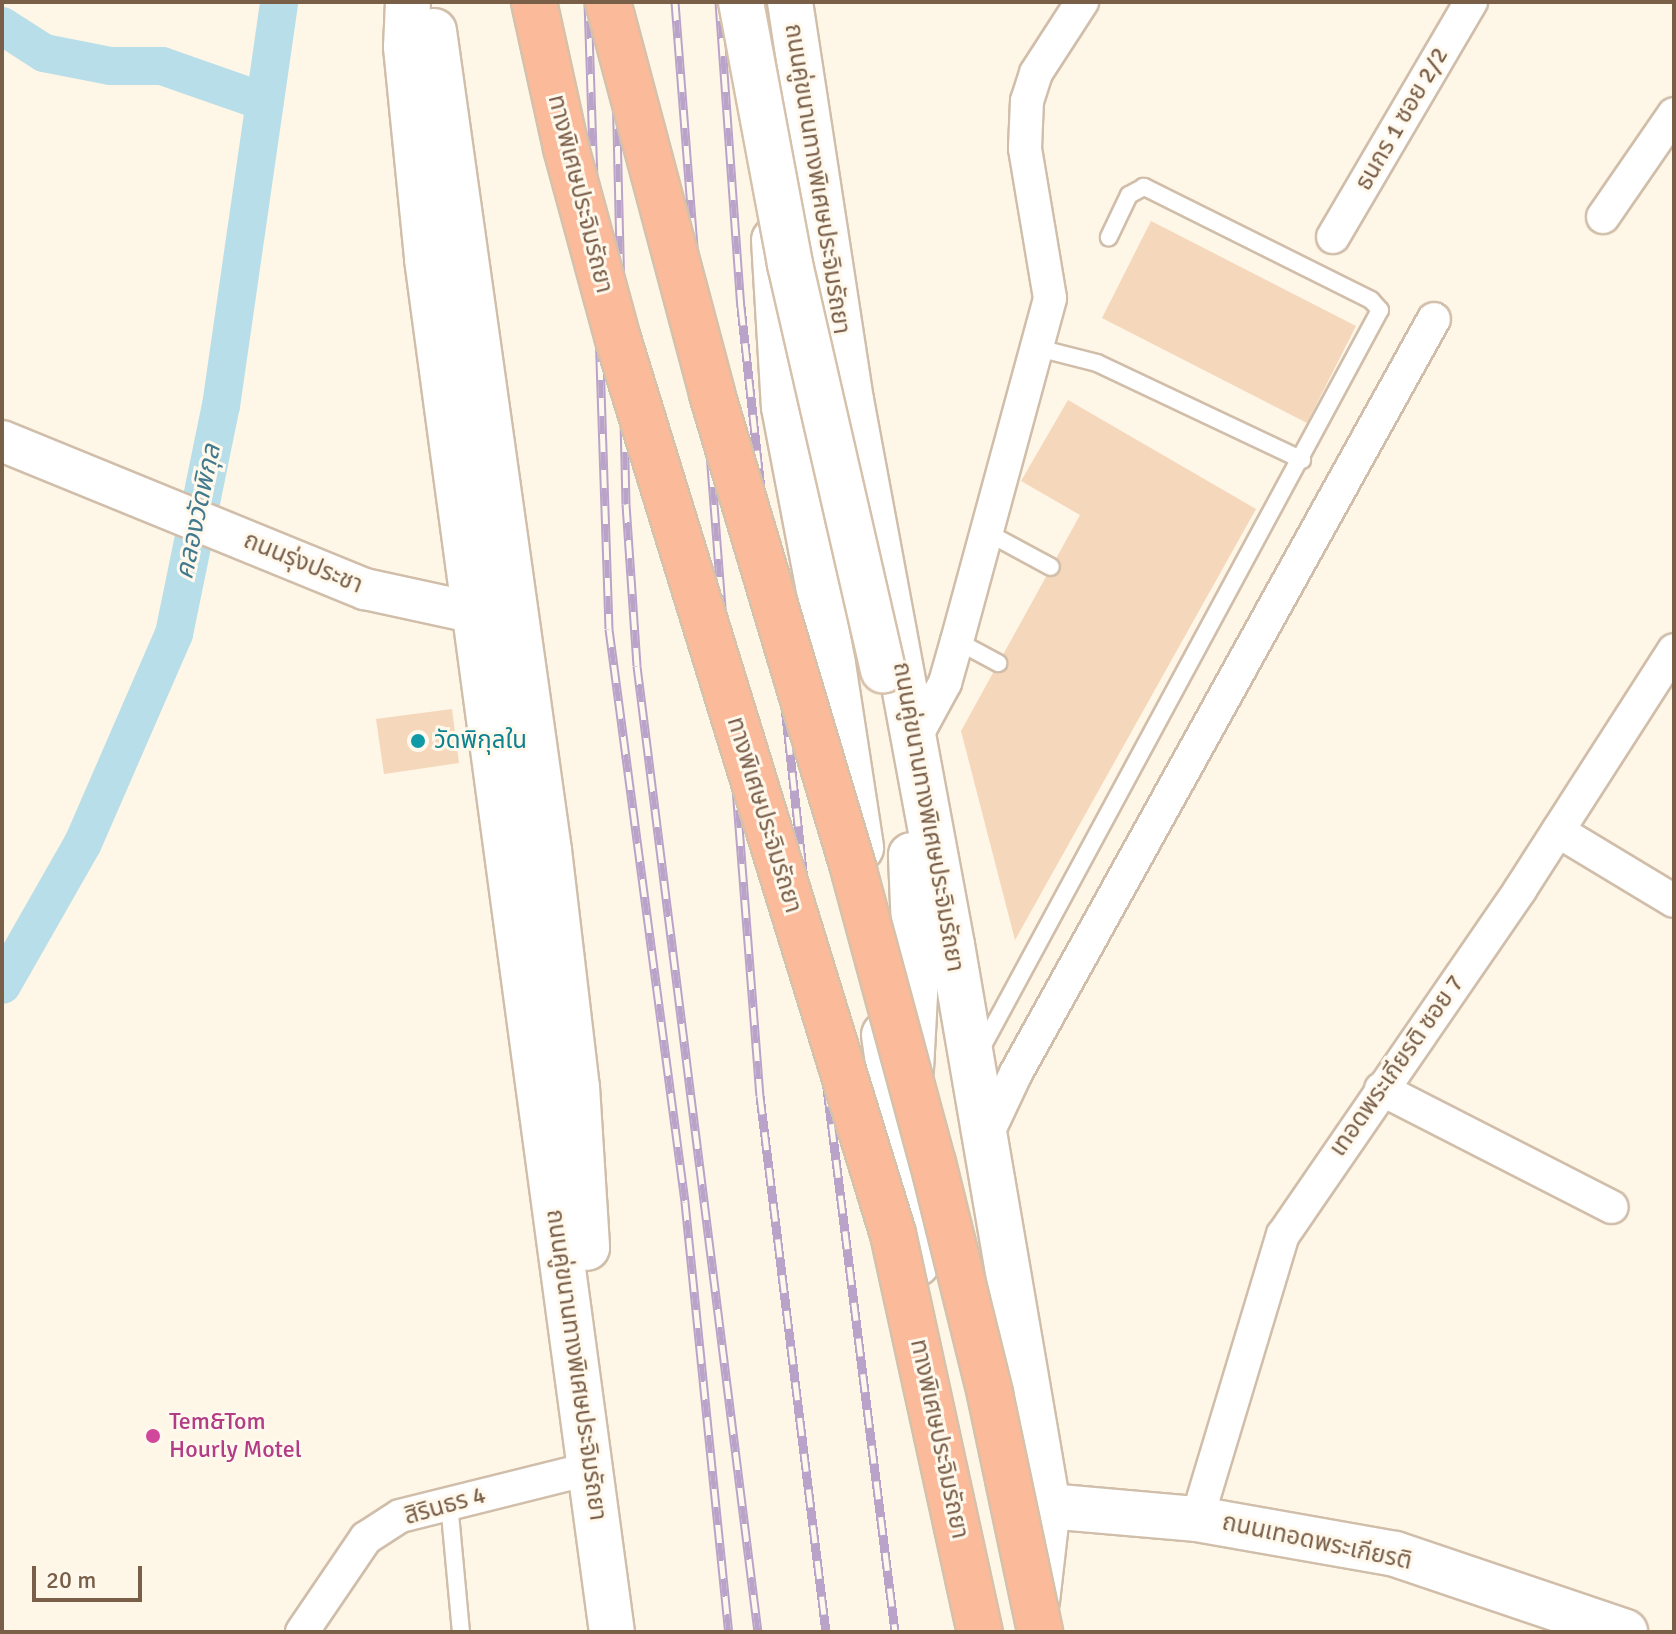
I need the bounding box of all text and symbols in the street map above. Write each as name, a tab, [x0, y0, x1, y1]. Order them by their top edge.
street label: ถนนคู่ขนานทางพิเศษประจิมรัถยา	[778, 22, 856, 336]
street label: ธนกร 1 ซอย 2/2	[1350, 42, 1454, 196]
street label: ทางพิเศษประจิมรัถยา	[541, 92, 619, 296]
water label: คลองวัดพิกุล	[169, 442, 229, 582]
street label: ถนนรุ่งประชา	[239, 526, 367, 600]
street label: ถนนคู่ขนานทางพิเศษประจิมรัถยา	[887, 660, 969, 974]
street label: ทางพิเศษประจิมรัถยา	[721, 714, 807, 916]
place label: วัดพิกุลใน	[434, 727, 527, 755]
marker: วัดพิกุลใน	[409, 732, 427, 750]
street label: เทอดพระเกียรติ ซอย 7	[1324, 970, 1470, 1162]
street label: ถนนคู่ขนานทางพิเศษประจิมรัถยา	[540, 1207, 612, 1523]
street label: ทางพิเศษประจิมรัถยา	[904, 1337, 974, 1541]
place label: Tem&Tom Hourly Motel	[169, 1408, 302, 1464]
marker: Tem&Tom Hourly Motel	[144, 1427, 162, 1445]
street label: สิรินธร 4	[401, 1481, 489, 1531]
street label: ถนนเทอดพระเกียรติ	[1219, 1508, 1415, 1576]
scale bar	[36, 1550, 146, 1600]
text: 20 m	[46, 1565, 96, 1595]

